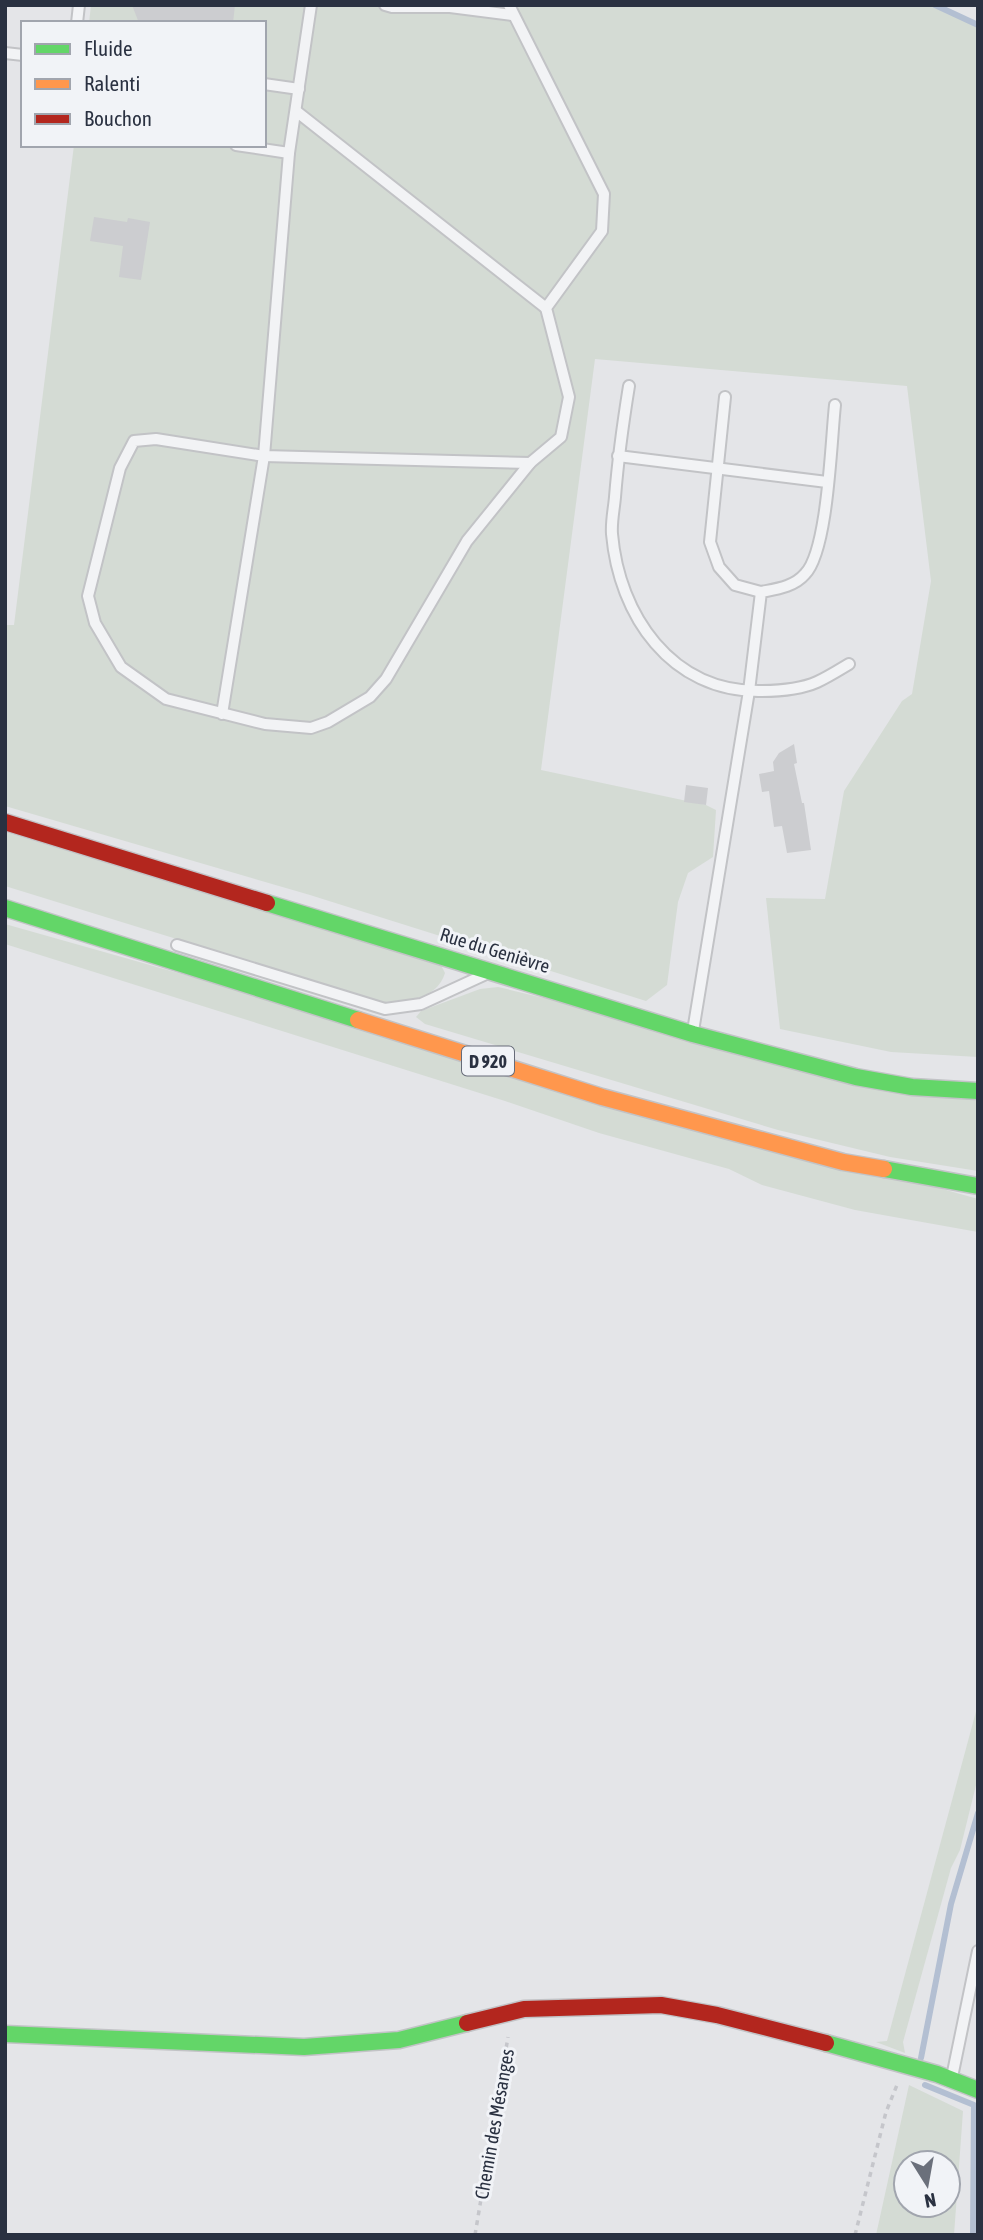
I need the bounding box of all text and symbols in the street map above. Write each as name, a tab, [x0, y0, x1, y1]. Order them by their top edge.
legend	[21, 21, 266, 147]
text: Fluide	[84, 36, 133, 60]
text: Ralenti	[84, 71, 140, 95]
text: Bouchon	[84, 106, 152, 130]
street label: Rue du Genièvre	[438, 923, 552, 977]
road number: D 920	[462, 1046, 514, 1076]
street label: Chemin des Mésanges	[470, 2047, 518, 2201]
north arrow	[892, 2149, 962, 2219]
text: N	[923, 2189, 938, 2213]

